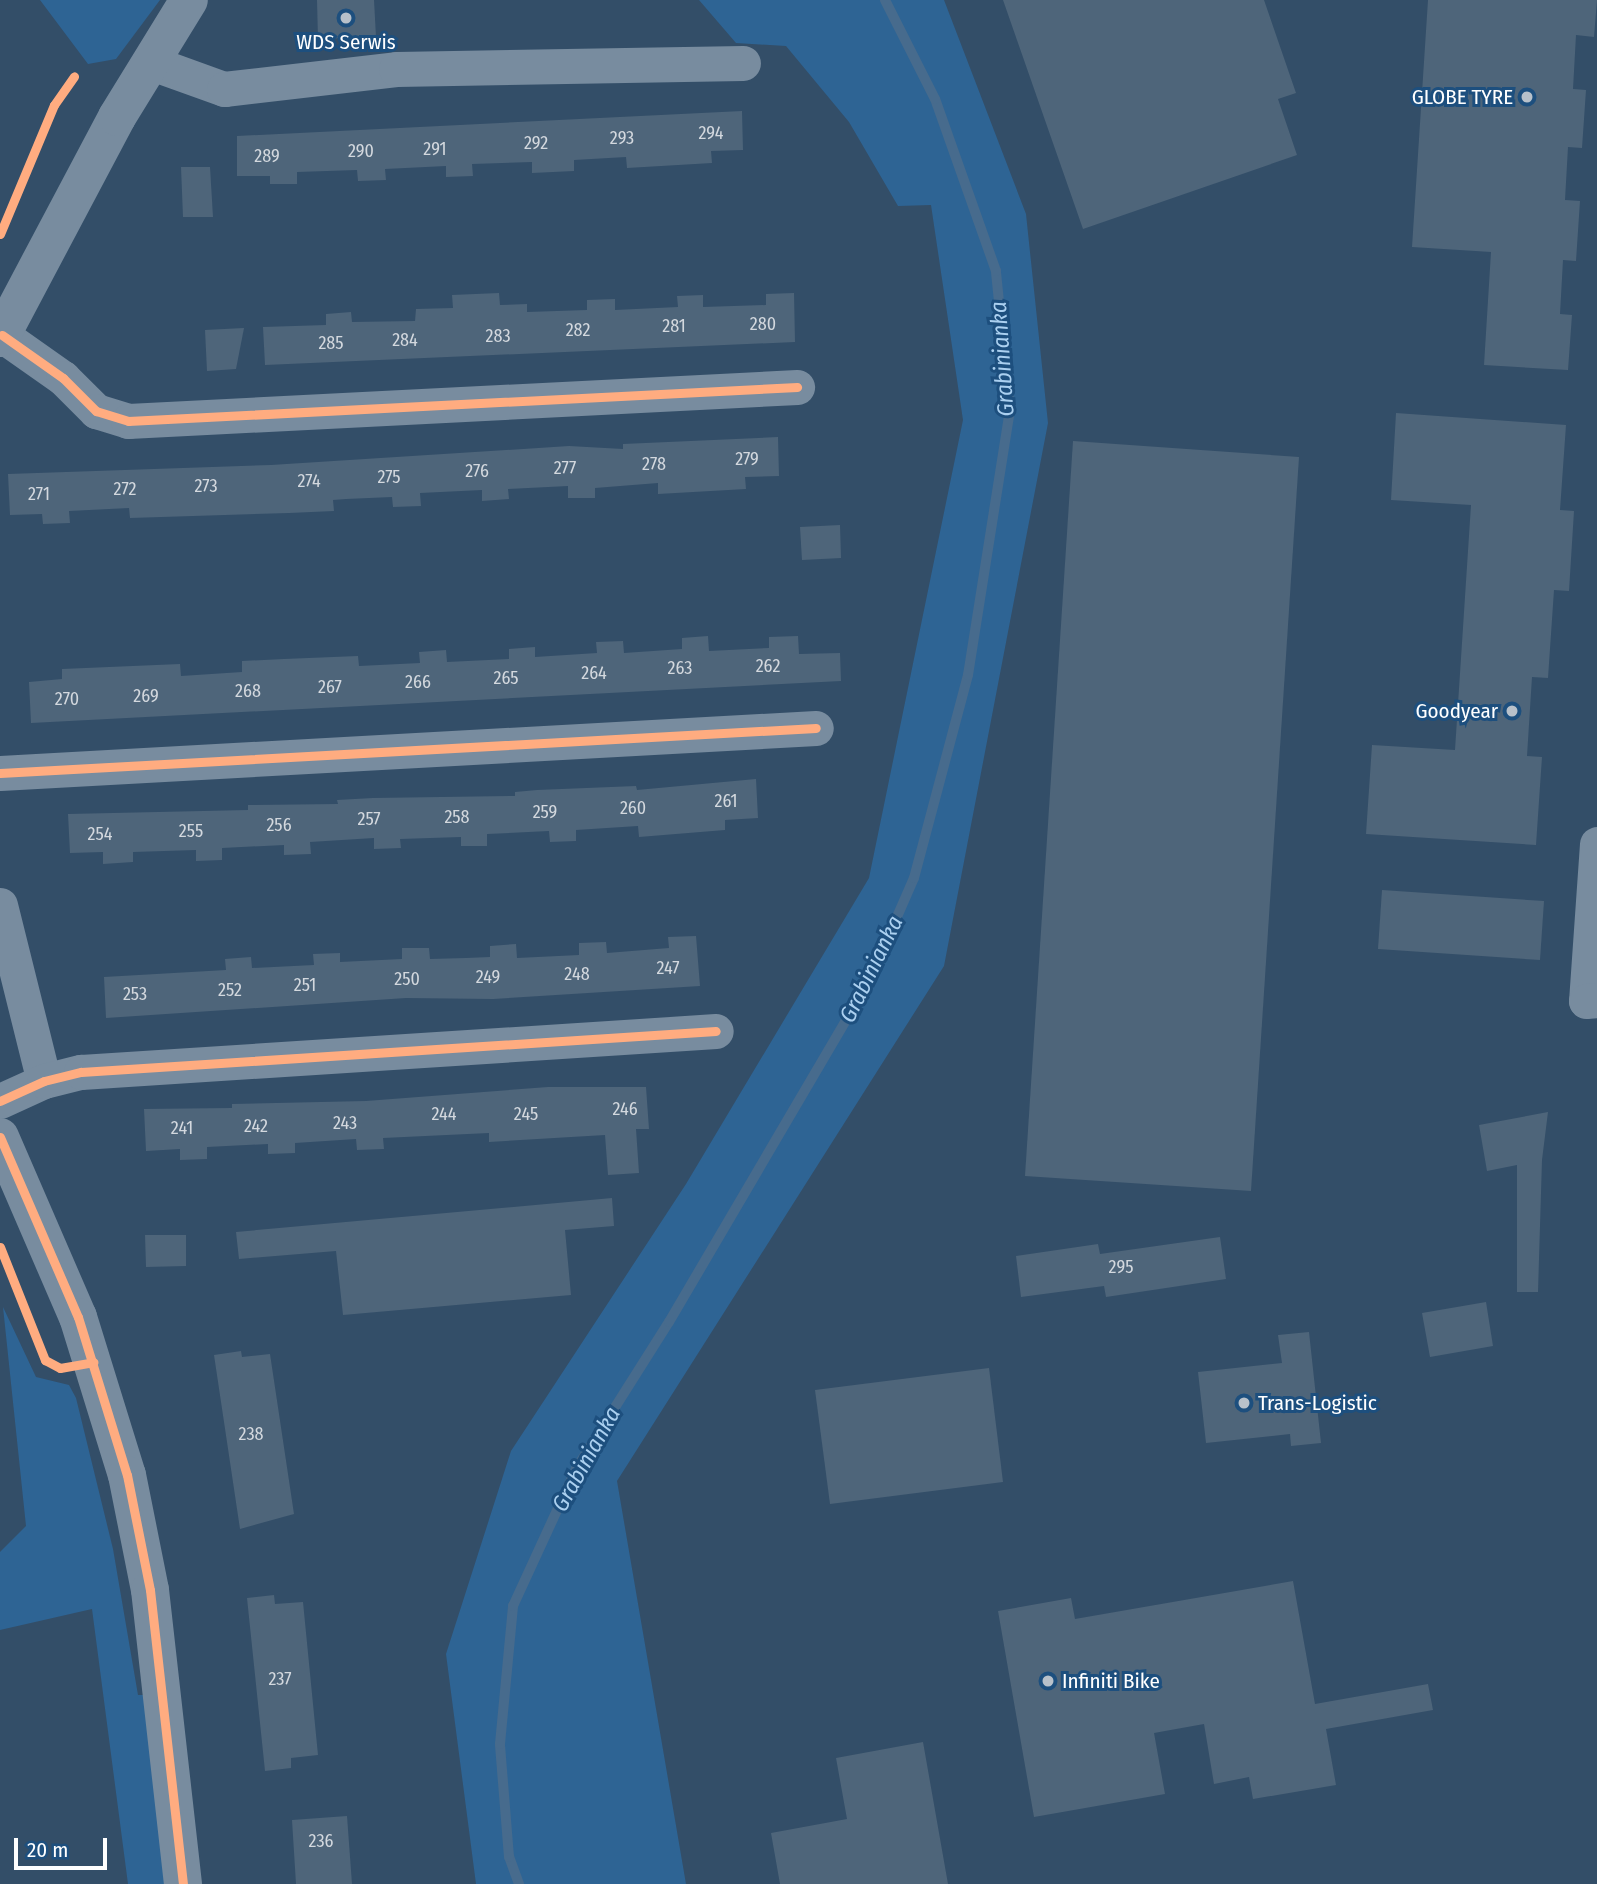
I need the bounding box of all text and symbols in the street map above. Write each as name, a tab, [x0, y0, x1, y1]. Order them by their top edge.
marker: WDS Serwis	[338, 10, 354, 26]
place label: WDS Serwis	[296, 29, 396, 55]
place label: GLOBE TYRE	[1412, 84, 1513, 110]
marker: GLOBE TYRE	[1519, 89, 1535, 105]
house number: 294	[698, 122, 724, 144]
house number: 293	[610, 127, 634, 149]
house number: 292	[524, 132, 548, 154]
house number: 291	[423, 138, 447, 160]
house number: 290	[348, 140, 374, 162]
house number: 289	[254, 145, 280, 167]
water label: Grabinianka	[984, 301, 1020, 417]
house number: 280	[750, 313, 776, 335]
house number: 281	[662, 315, 686, 337]
house number: 282	[566, 319, 590, 341]
house number: 283	[485, 325, 511, 347]
house number: 284	[392, 329, 418, 351]
house number: 285	[318, 332, 344, 354]
house number: 279	[735, 448, 759, 470]
house number: 278	[642, 453, 666, 475]
house number: 277	[554, 457, 576, 479]
house number: 276	[465, 460, 489, 482]
house number: 275	[377, 466, 401, 488]
house number: 274	[297, 470, 321, 492]
house number: 273	[194, 475, 218, 497]
house number: 272	[114, 478, 136, 500]
house number: 271	[28, 483, 50, 505]
house number: 262	[756, 655, 780, 677]
house number: 263	[668, 657, 692, 679]
house number: 264	[581, 662, 607, 684]
house number: 265	[493, 667, 519, 689]
house number: 266	[405, 671, 431, 693]
house number: 267	[318, 676, 342, 698]
house number: 268	[235, 680, 261, 702]
house number: 269	[133, 685, 159, 707]
house number: 270	[55, 688, 79, 710]
place label: Goodyear	[1416, 698, 1498, 724]
marker: Goodyear	[1504, 703, 1520, 719]
house number: 261	[714, 790, 738, 812]
house number: 260	[620, 797, 646, 819]
house number: 259	[533, 801, 557, 823]
house number: 258	[444, 806, 470, 828]
house number: 257	[357, 808, 381, 830]
house number: 256	[266, 814, 292, 836]
house number: 255	[179, 820, 203, 842]
house number: 254	[88, 823, 112, 845]
water label: Grabinianka	[833, 911, 909, 1027]
house number: 247	[656, 957, 680, 979]
house number: 248	[564, 963, 590, 985]
house number: 249	[476, 966, 500, 988]
house number: 250	[394, 968, 420, 990]
house number: 251	[294, 974, 316, 996]
house number: 252	[218, 979, 242, 1001]
house number: 253	[123, 983, 147, 1005]
house number: 246	[612, 1098, 638, 1120]
house number: 244	[431, 1103, 457, 1125]
house number: 245	[514, 1103, 538, 1125]
house number: 243	[333, 1112, 357, 1134]
house number: 242	[244, 1115, 268, 1137]
house number: 241	[171, 1117, 193, 1139]
house number: 295	[1109, 1256, 1133, 1278]
place label: Trans-Logistic	[1258, 1390, 1377, 1416]
marker: Trans-Logistic	[1236, 1395, 1252, 1411]
water label: Grabinianka	[546, 1402, 626, 1516]
house number: 238	[238, 1423, 264, 1445]
house number: 237	[268, 1668, 292, 1690]
place label: Infiniti Bike	[1062, 1668, 1160, 1694]
marker: Infiniti Bike	[1040, 1673, 1056, 1689]
scale bar	[18, 1825, 110, 1869]
house number: 236	[309, 1830, 333, 1852]
text: 20 m	[27, 1837, 68, 1863]

